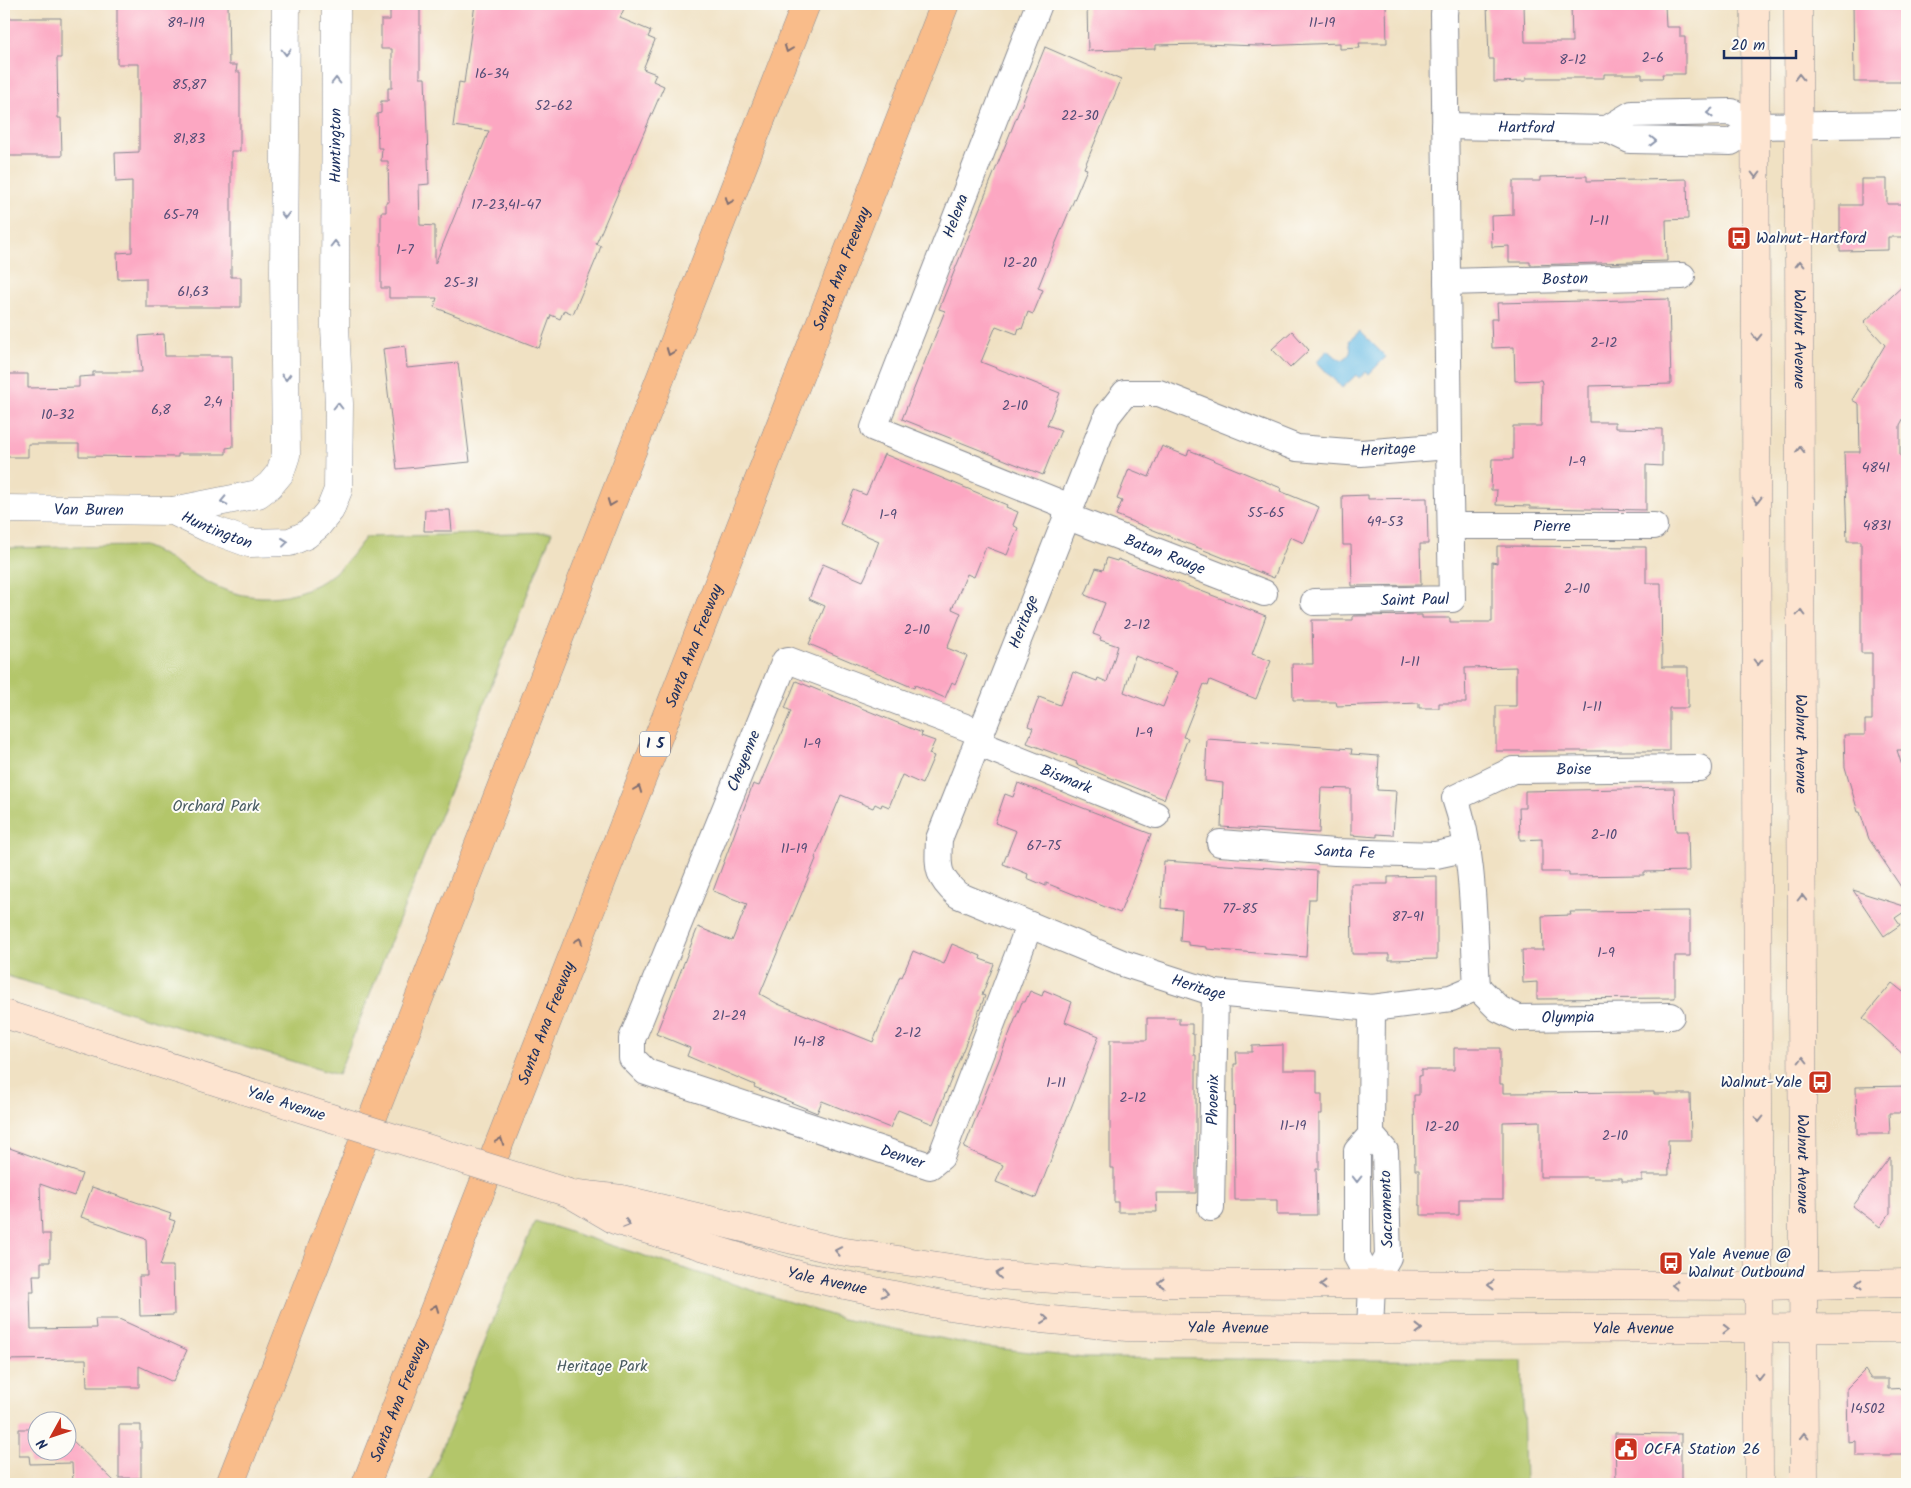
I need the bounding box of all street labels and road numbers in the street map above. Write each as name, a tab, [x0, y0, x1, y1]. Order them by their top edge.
street label: Huntington	[323, 108, 348, 183]
street label: Hartford	[1498, 114, 1555, 141]
street label: Helena	[936, 190, 976, 242]
street label: Santa Ana Freeway	[806, 203, 877, 334]
street label: Boston	[1542, 266, 1588, 292]
street label: Walnut Avenue	[1787, 289, 1812, 389]
street label: Heritage	[1360, 436, 1416, 464]
street label: Van Buren	[54, 497, 124, 523]
street label: Huntington	[177, 504, 256, 556]
street label: Pierre	[1533, 514, 1571, 539]
street label: Baton Rouge	[1121, 527, 1209, 582]
street label: Santa Ana Freeway	[658, 580, 730, 711]
street label: Saint Paul	[1380, 587, 1450, 613]
street label: Heritage	[1002, 592, 1046, 652]
street label: Walnut Avenue	[1788, 694, 1814, 794]
street label: Cheyenne	[720, 726, 768, 796]
road number: I 5	[640, 732, 670, 756]
street label: Bismark	[1036, 757, 1096, 801]
street label: Boise	[1556, 757, 1592, 782]
street label: Santa Fe	[1314, 838, 1375, 866]
street label: Santa Ana Freeway	[511, 957, 582, 1088]
street label: Heritage	[1168, 967, 1227, 1006]
street label: Olympia	[1541, 1005, 1595, 1030]
street label: Phoenix	[1200, 1073, 1226, 1126]
street label: Yale Avenue	[243, 1080, 329, 1128]
street label: Walnut Avenue	[1790, 1114, 1815, 1214]
street label: Denver	[877, 1138, 929, 1176]
street label: Sacramento	[1373, 1170, 1401, 1248]
street label: Yale Avenue	[784, 1260, 869, 1302]
street label: Yale Avenue	[1187, 1315, 1269, 1341]
street label: Yale Avenue	[1592, 1316, 1674, 1341]
street label: Santa Ana Freeway	[363, 1334, 434, 1466]

